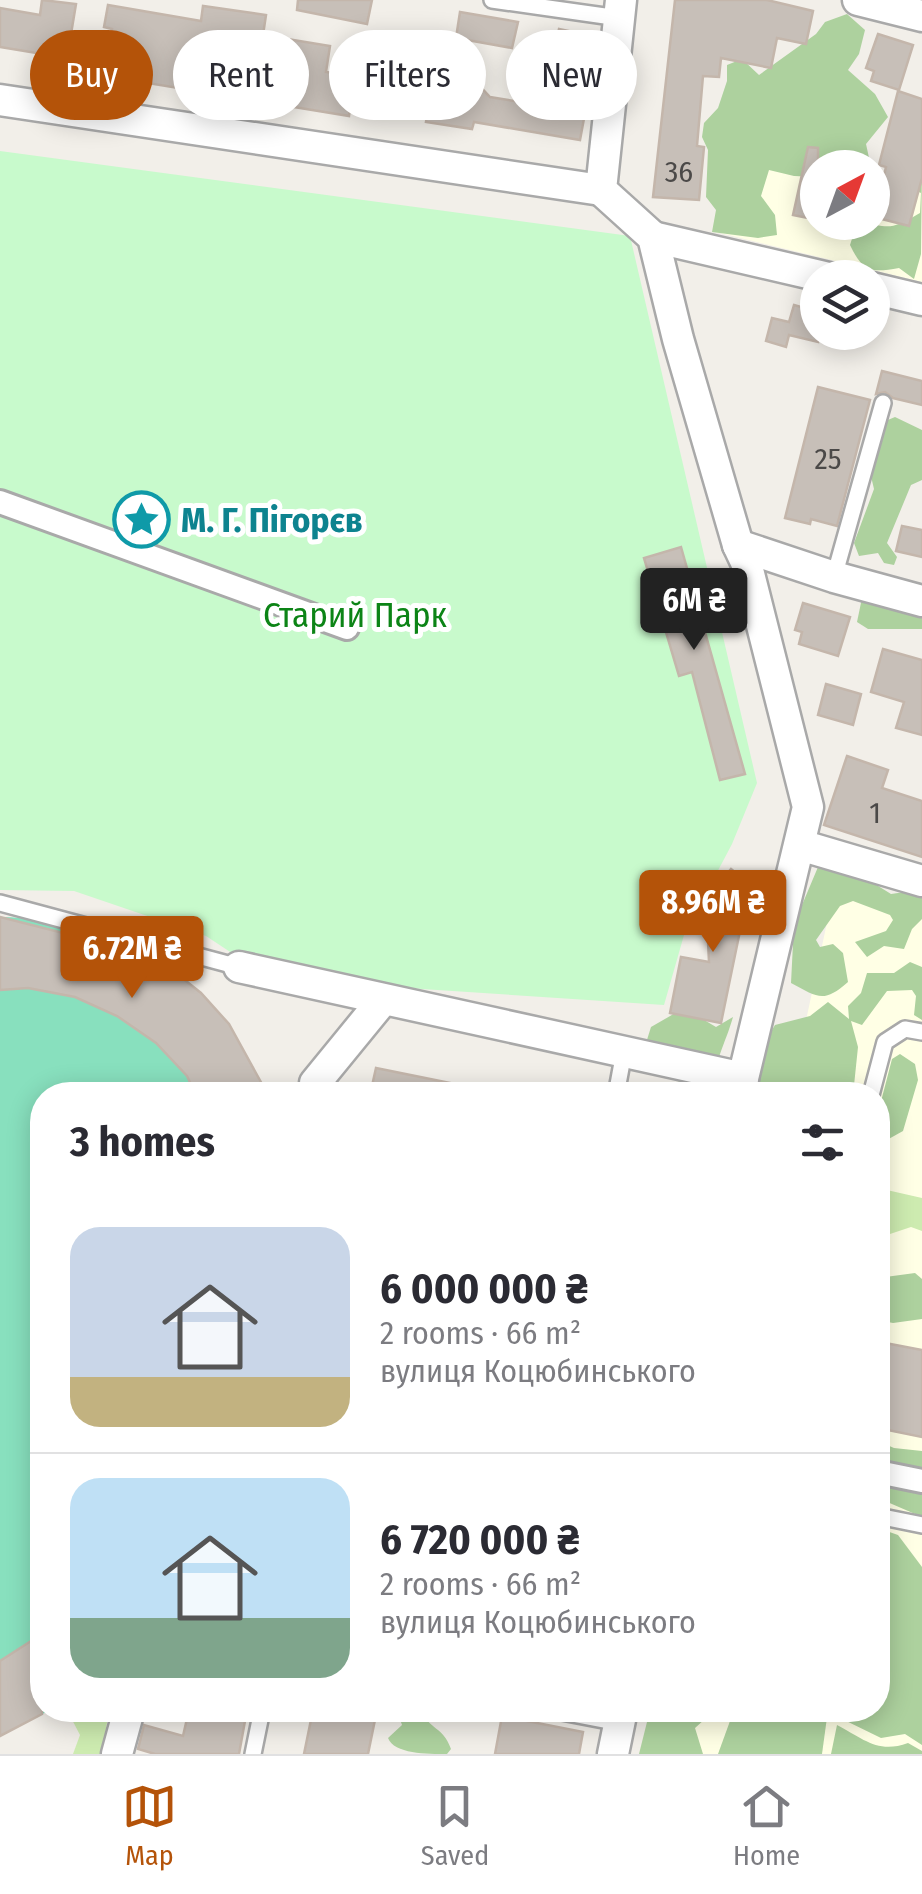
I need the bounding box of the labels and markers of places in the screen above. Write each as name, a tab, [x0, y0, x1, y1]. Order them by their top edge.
place icon: М. Г. Пігорєв	[112, 490, 172, 550]
place label: М. Г. Пігорєв	[181, 499, 363, 541]
pin: 6M ₴	[635, 568, 753, 653]
pin: 8.96M ₴	[621, 870, 805, 955]
pin: 6.72M ₴	[40, 916, 224, 1001]

